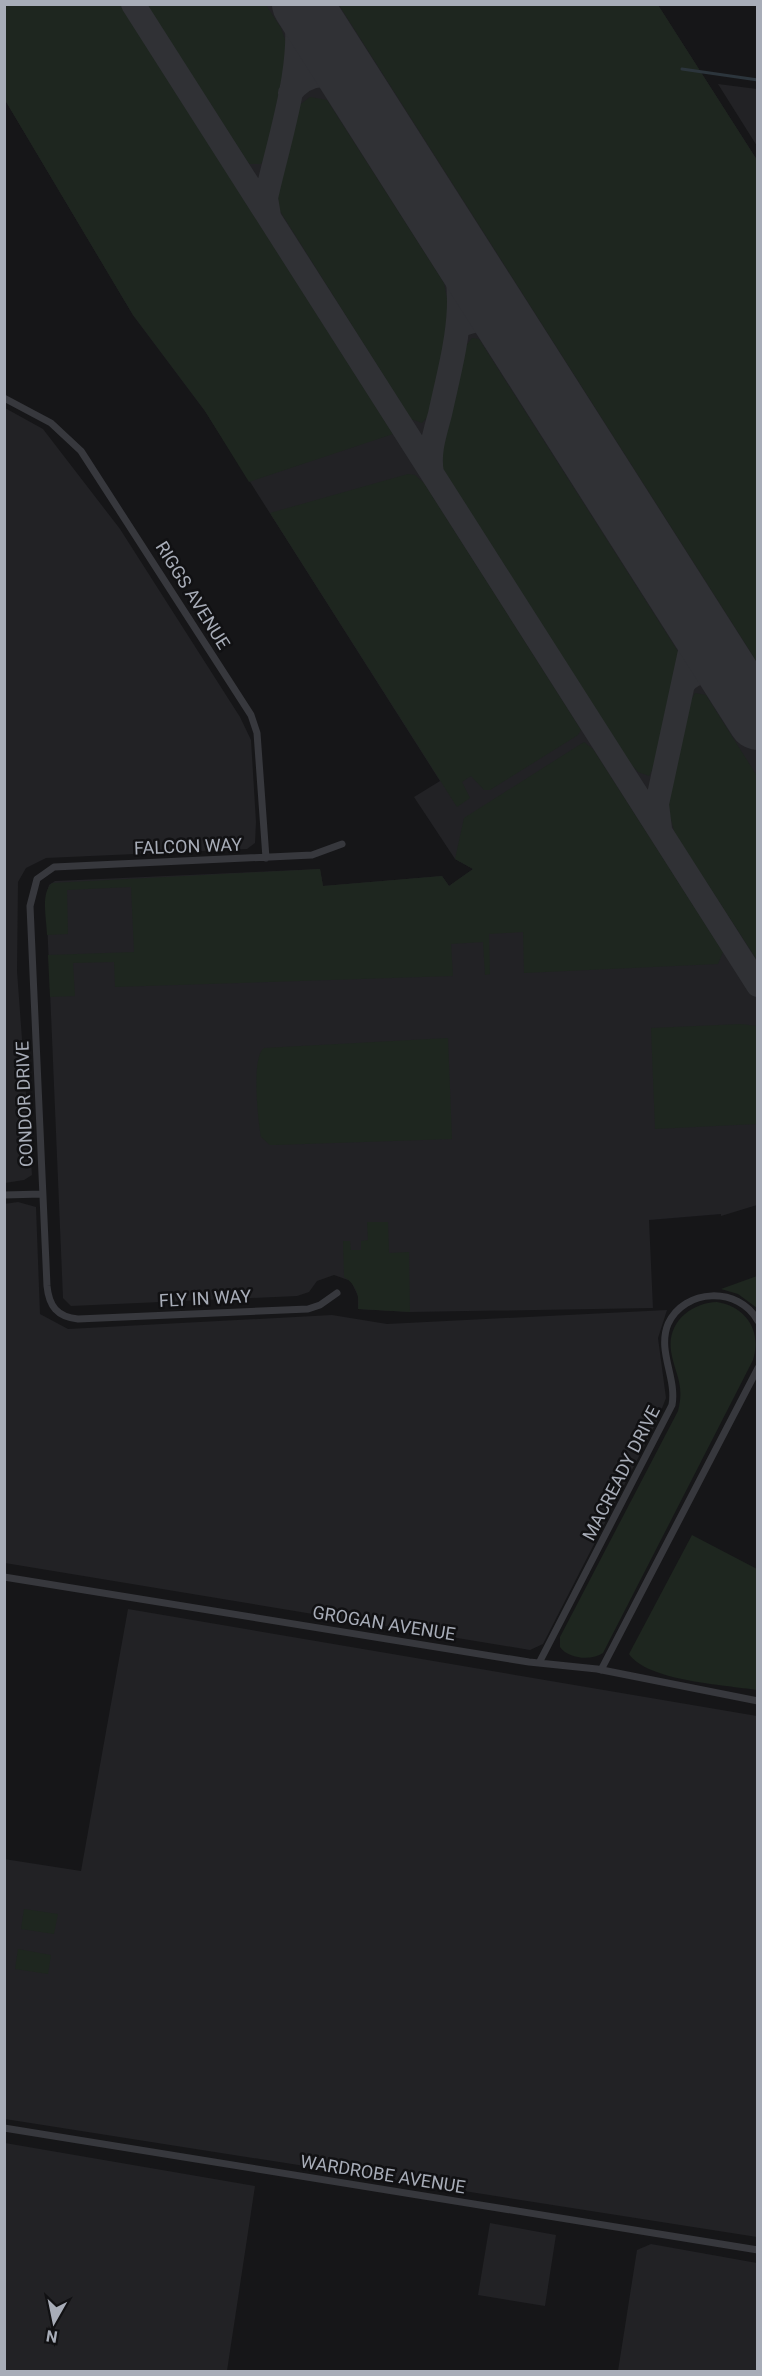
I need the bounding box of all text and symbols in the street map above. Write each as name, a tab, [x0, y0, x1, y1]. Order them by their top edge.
street label: RIGGS AVENUE	[151, 537, 235, 653]
street label: FALCON WAY	[134, 834, 243, 858]
street label: CONDOR DRIVE	[11, 1041, 37, 1167]
street label: FLY IN WAY	[158, 1285, 252, 1311]
street label: MACREADY DRIVE	[578, 1402, 664, 1544]
street label: GROGAN AVENUE	[311, 1601, 457, 1645]
street label: WARDROBE AVENUE	[299, 2151, 467, 2197]
north arrow	[24, 2292, 84, 2352]
text: N	[45, 2326, 59, 2347]

